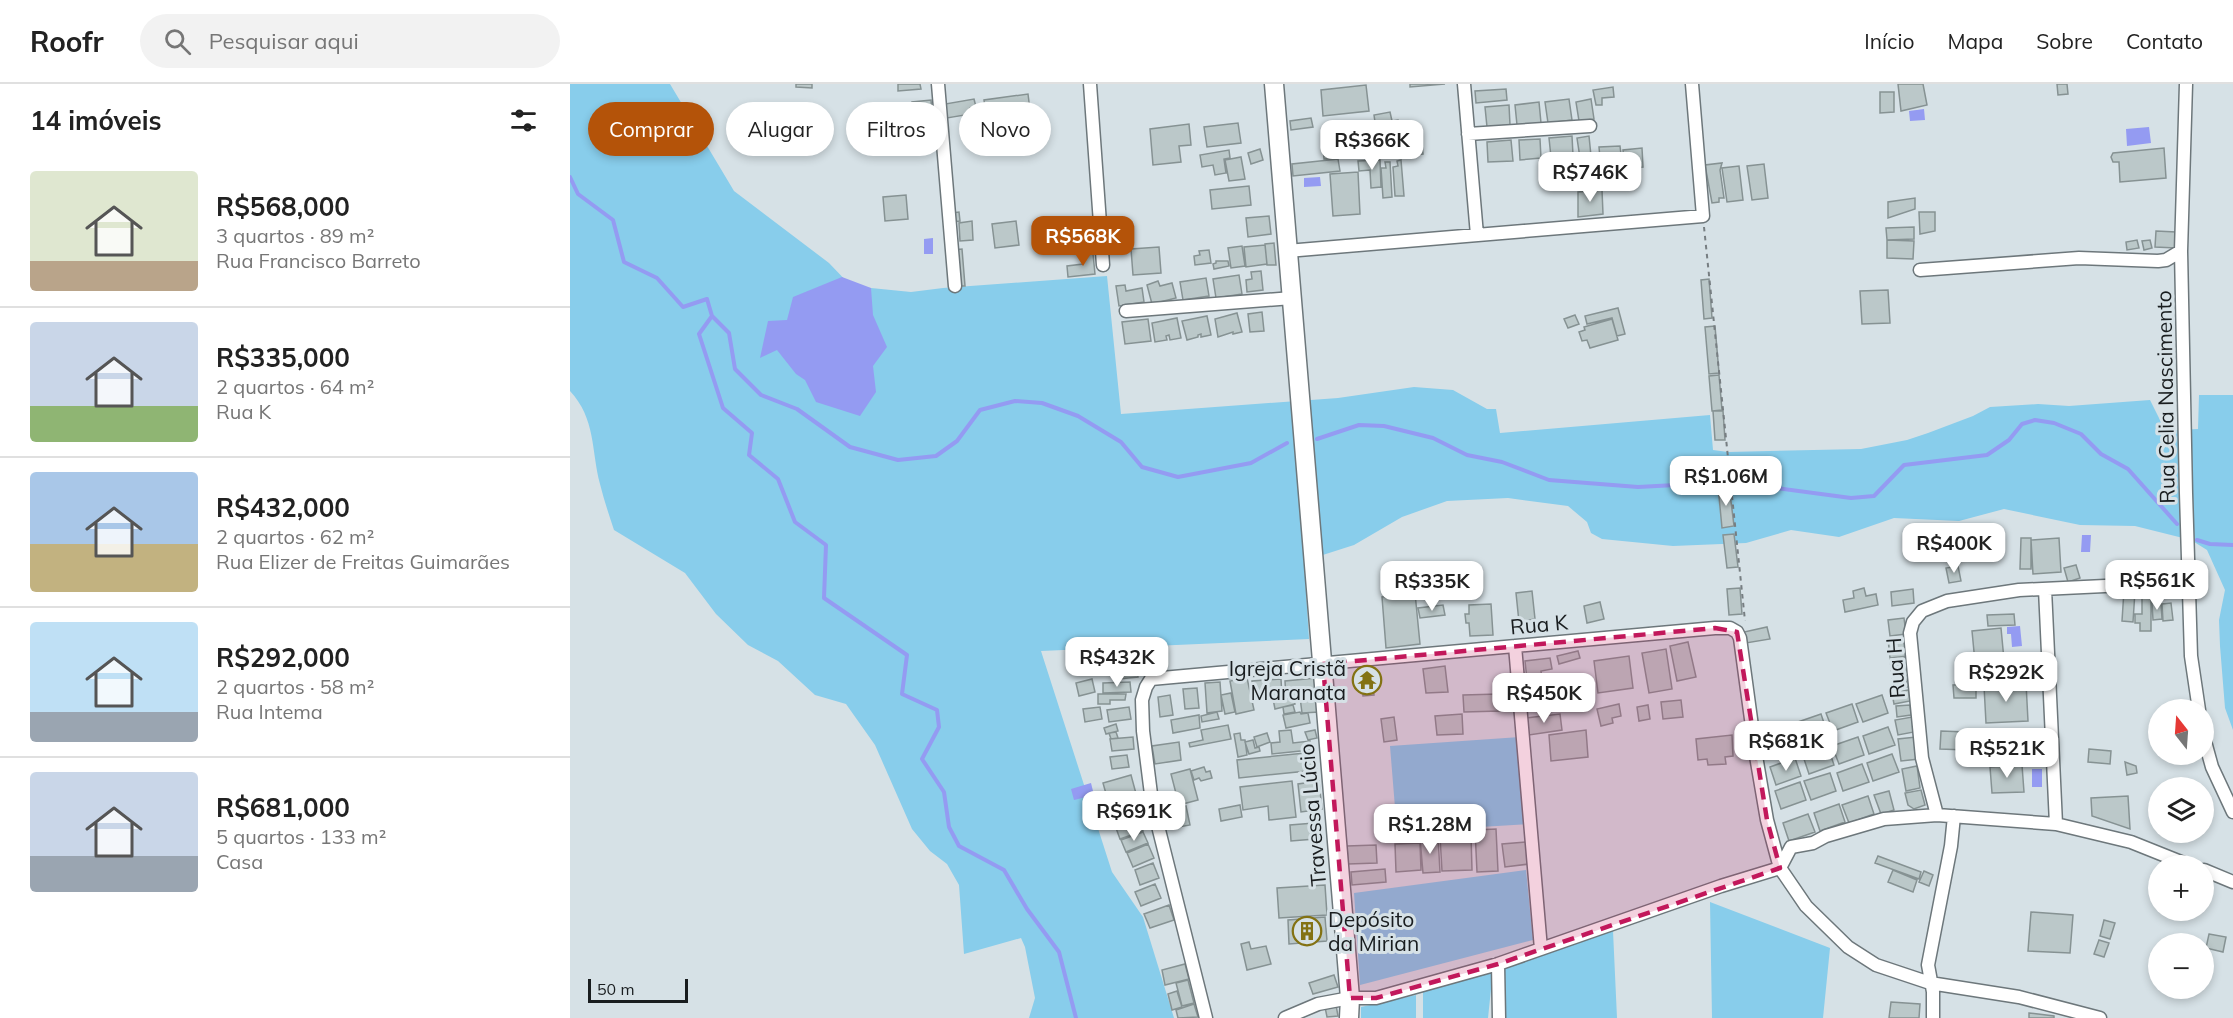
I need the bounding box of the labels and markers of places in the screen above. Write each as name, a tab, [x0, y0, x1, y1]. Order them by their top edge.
pin: R$366K	[1323, 120, 1421, 171]
pin: R$746K	[1541, 152, 1639, 203]
pin: R$568K	[1034, 216, 1132, 267]
pin: R$1.06M	[1671, 456, 1781, 507]
pin: R$400K	[1905, 523, 2003, 574]
pin: R$561K	[2108, 560, 2206, 611]
pin: R$335K	[1383, 561, 1481, 612]
pin: R$432K	[1068, 637, 1166, 688]
pin: R$292K	[1957, 652, 2055, 703]
place label: Igreja Cristã Maranata	[1229, 655, 1346, 705]
temple icon: Igreja Cristã Maranata	[1351, 664, 1383, 696]
pin: R$450K	[1495, 673, 1593, 724]
pin: R$681K	[1737, 721, 1835, 772]
pin: R$521K	[1958, 728, 2056, 779]
pin: R$691K	[1085, 791, 1183, 842]
pin: R$1.28M	[1375, 804, 1485, 855]
place label: Depósito da Mirian	[1328, 906, 1419, 956]
building icon: Depósito da Mirian	[1291, 915, 1323, 947]

